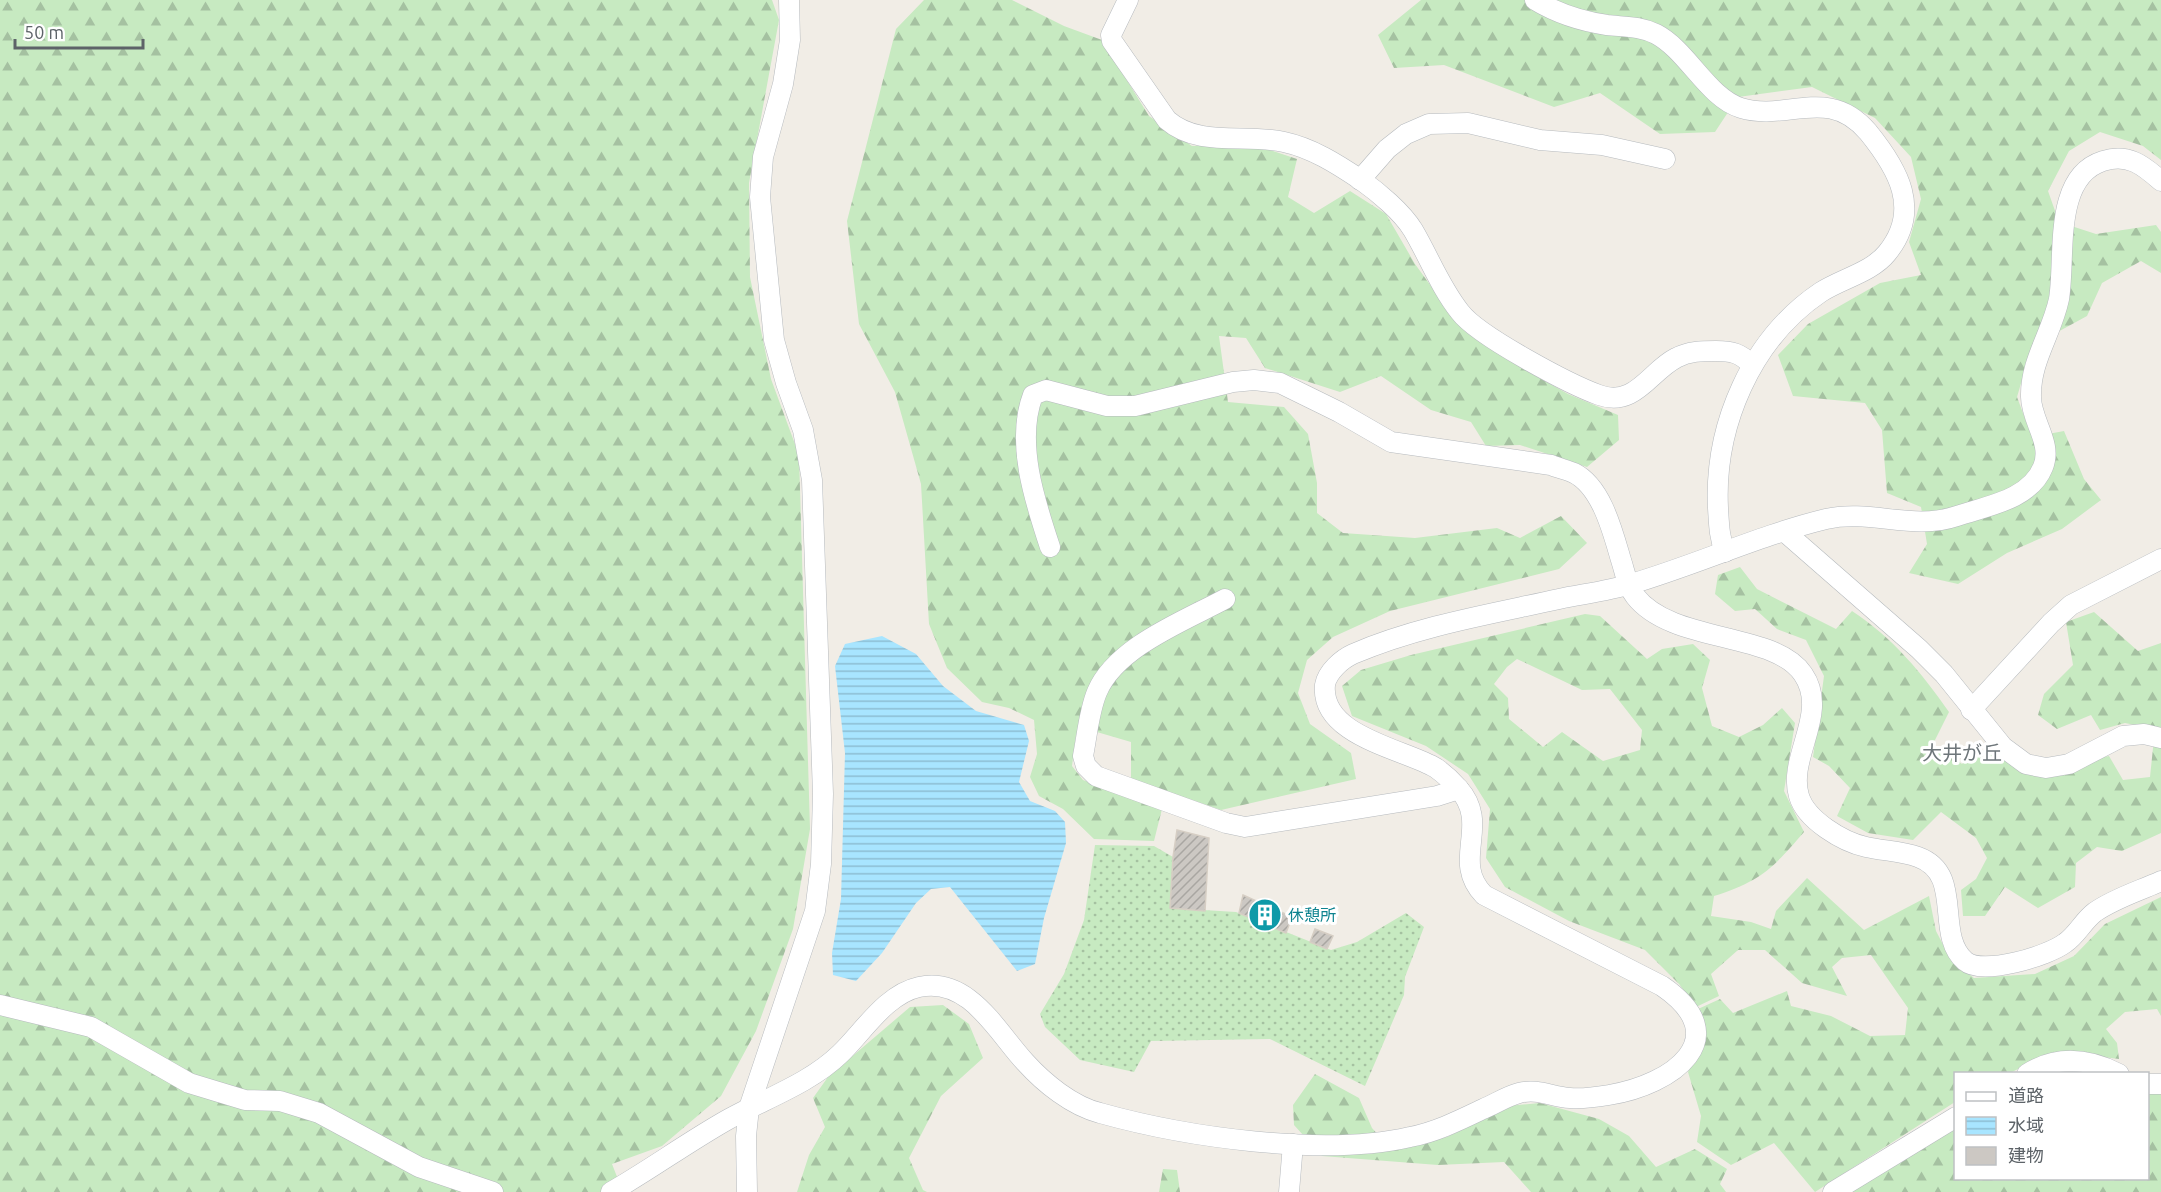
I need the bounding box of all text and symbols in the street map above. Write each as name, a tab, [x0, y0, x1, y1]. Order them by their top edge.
scale bar	[15, 12, 142, 50]
text: 50 m	[24, 22, 64, 42]
district label: 大井が丘	[1922, 741, 2002, 764]
building icon: 休憩所	[1247, 897, 1283, 933]
place label: 休憩所	[1288, 906, 1336, 924]
legend	[1954, 1072, 2149, 1180]
text: 道路	[2008, 1085, 2044, 1105]
text: 水域	[2008, 1115, 2044, 1135]
text: 建物	[2008, 1145, 2044, 1165]

